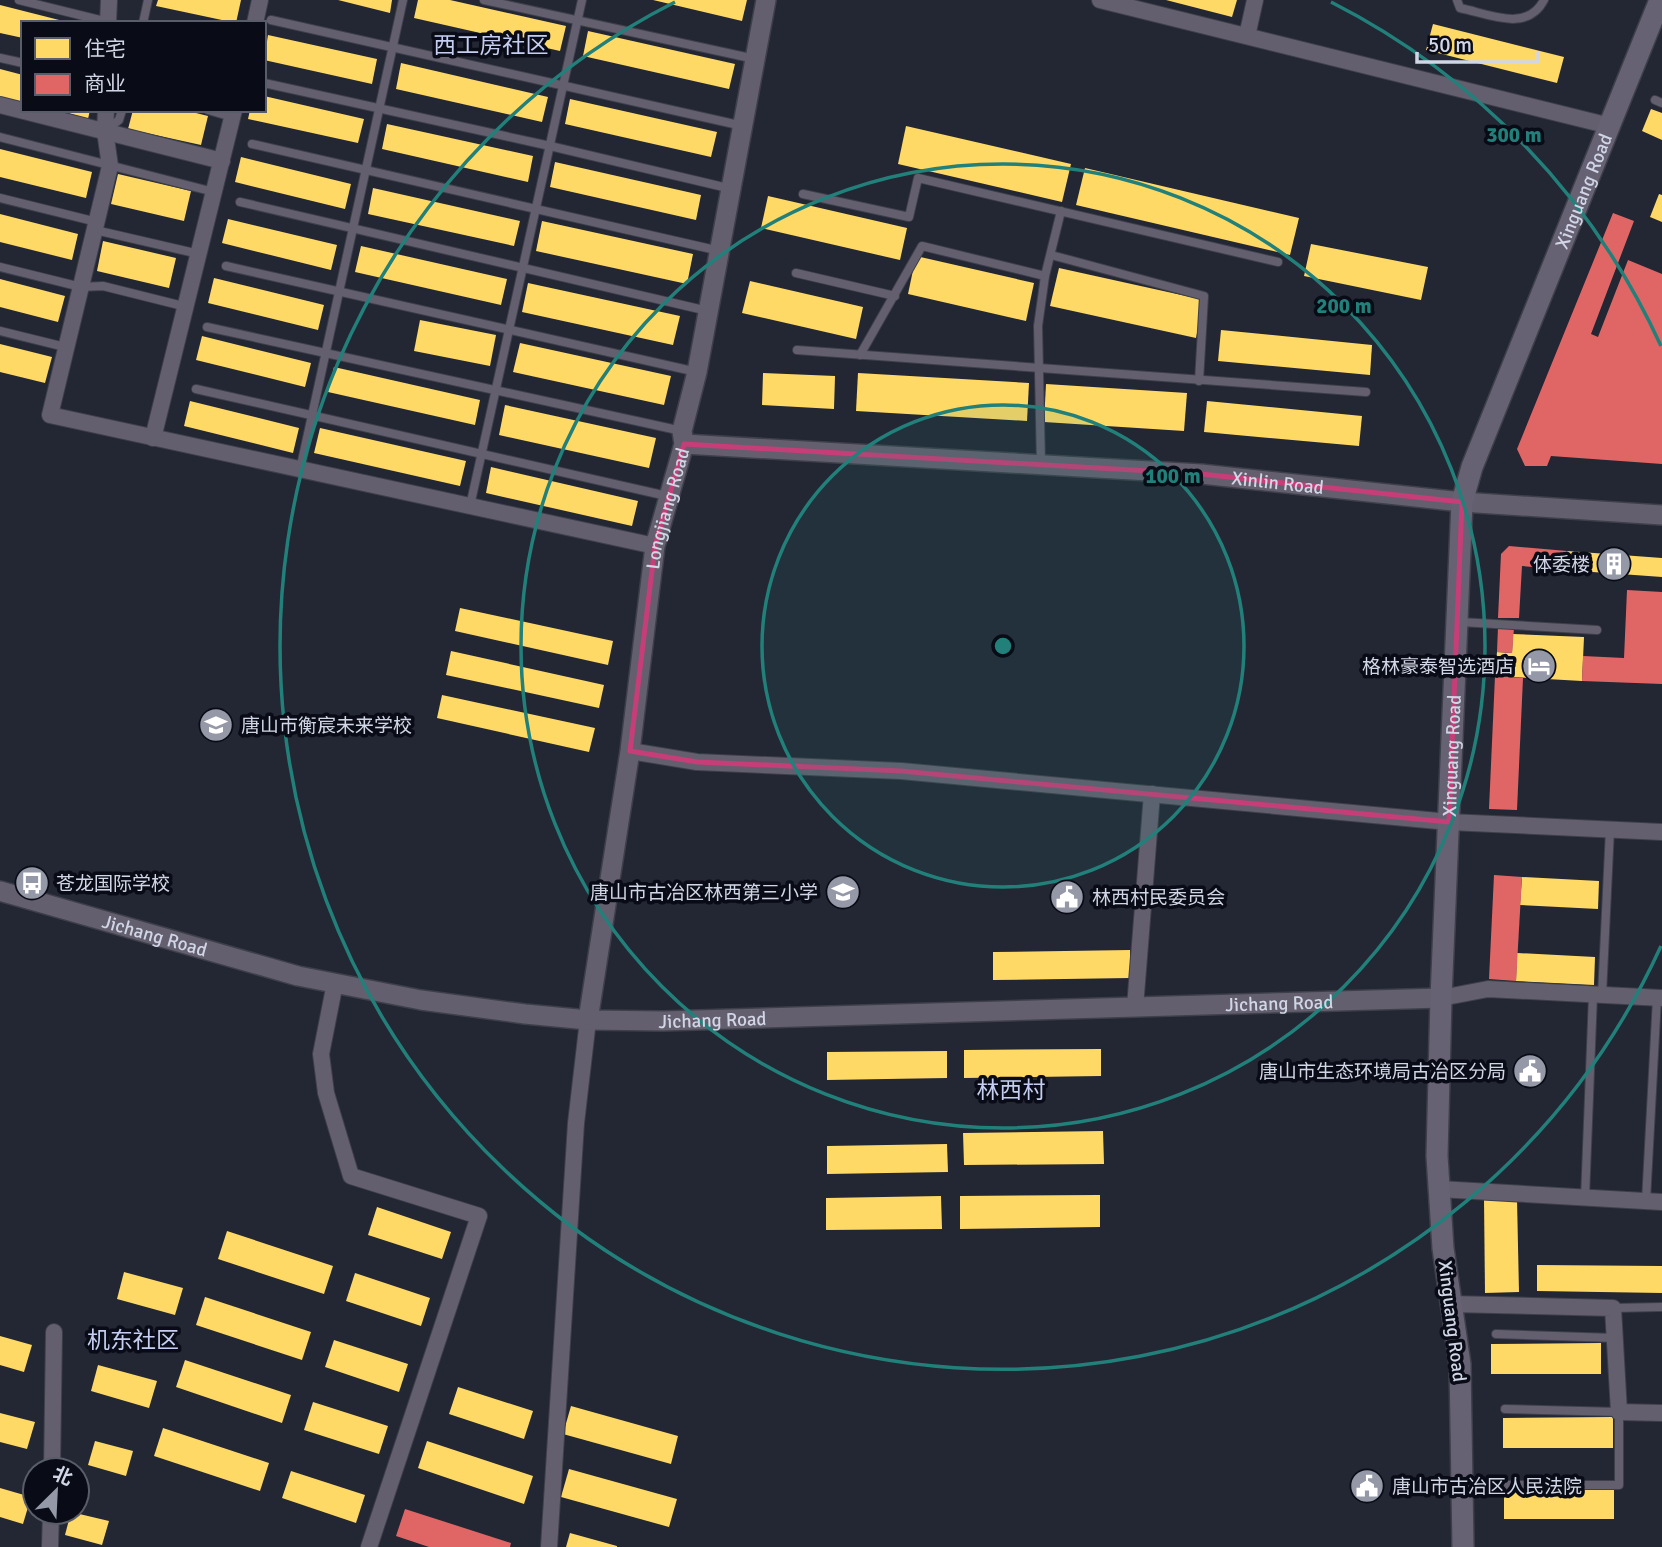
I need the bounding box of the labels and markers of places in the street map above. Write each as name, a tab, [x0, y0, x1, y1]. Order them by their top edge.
building icon: 体委楼	[1595, 545, 1633, 583]
place label: 体委楼	[1533, 553, 1590, 577]
centre of rings	[991, 634, 1015, 658]
hotel icon: 格林豪泰智选酒店	[1520, 647, 1558, 685]
place label: 格林豪泰智选酒店	[1362, 655, 1514, 679]
school or university icon: 唐山市衡宸未来学校	[197, 706, 235, 744]
place label: 唐山市衡宸未来学校	[241, 714, 412, 738]
bus stop icon: 苍龙国际学校	[13, 864, 51, 902]
place label: 苍龙国际学校	[56, 872, 170, 896]
school or university icon: 唐山市古冶区林西第三小学	[824, 873, 862, 911]
public building icon: 林西村民委员会	[1048, 878, 1086, 916]
place label: 唐山市古冶区林西第三小学	[590, 881, 818, 905]
place label: 林西村民委员会	[1092, 886, 1225, 910]
public building icon: 唐山市生态环境局古冶区分局	[1511, 1052, 1549, 1090]
place label: 唐山市生态环境局古冶区分局	[1259, 1060, 1506, 1084]
public building icon: 唐山市古冶区人民法院	[1348, 1467, 1386, 1505]
place label: 唐山市古冶区人民法院	[1392, 1475, 1582, 1499]

